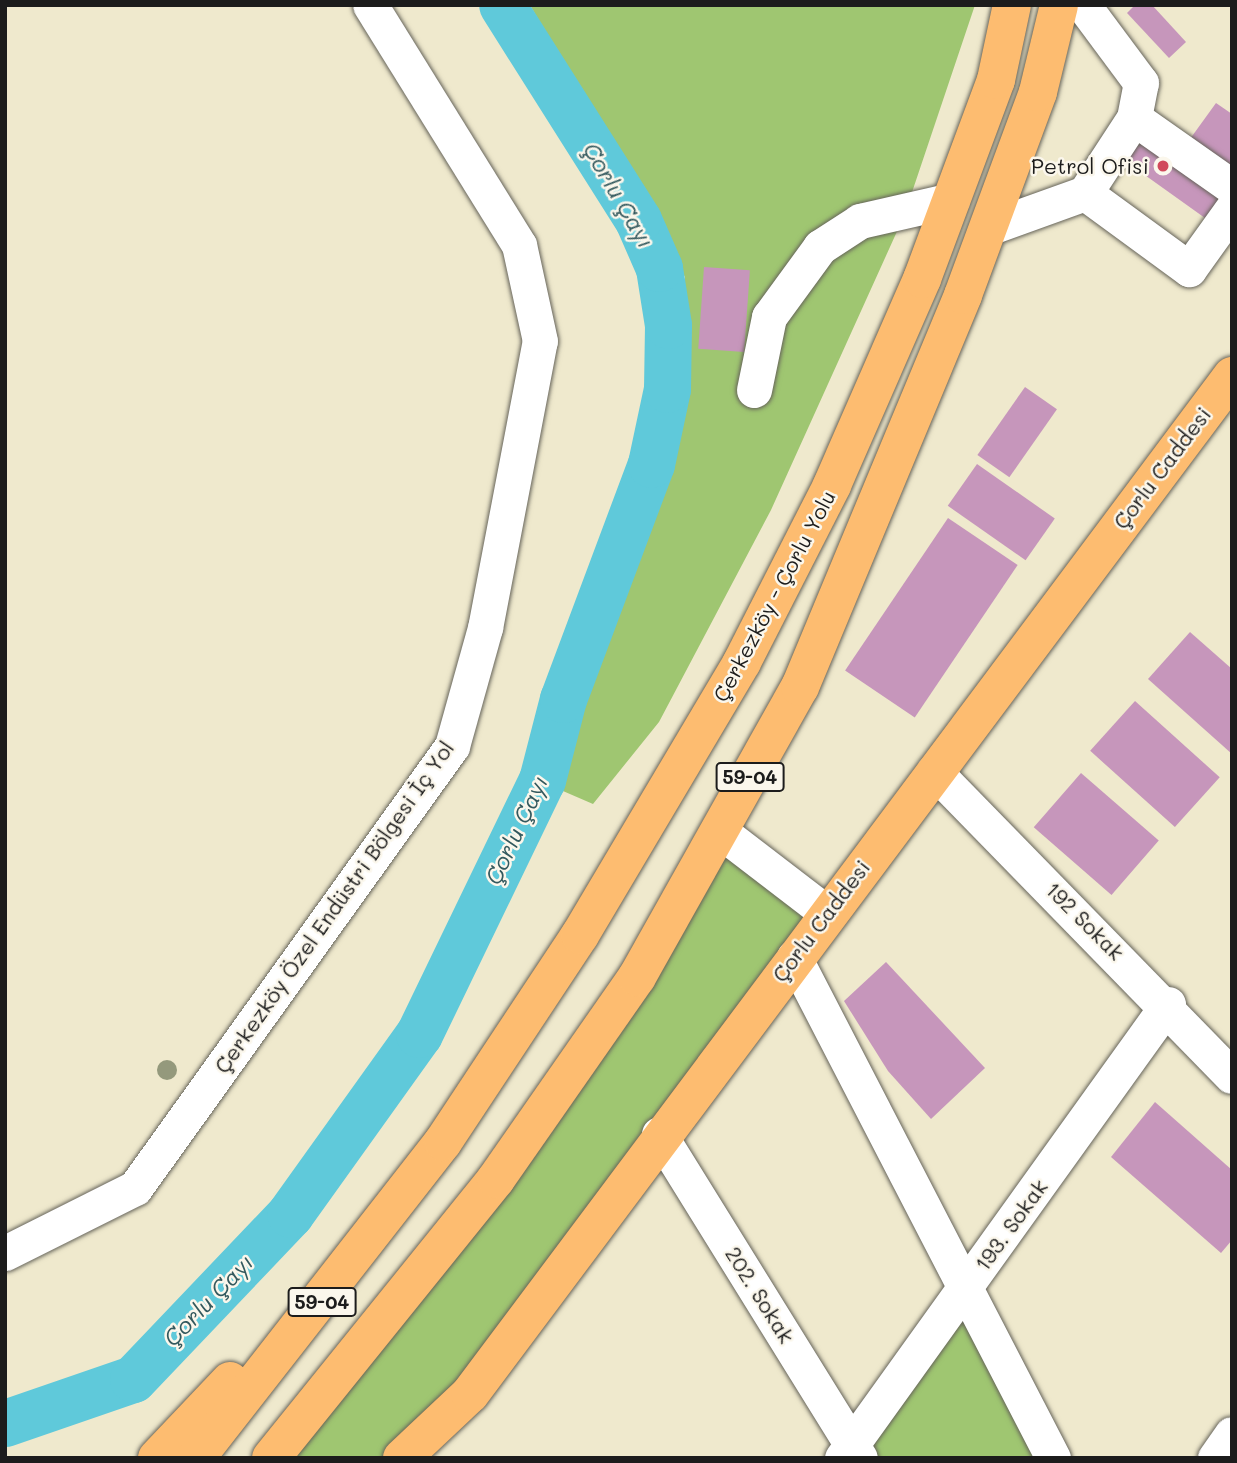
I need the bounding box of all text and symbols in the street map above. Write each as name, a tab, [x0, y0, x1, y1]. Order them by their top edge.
water label: Çorlu Çayı	[578, 137, 660, 253]
place label: Petrol Ofisi	[1031, 153, 1149, 179]
marker: Petrol Ofisi	[1155, 158, 1171, 174]
street label: Çorlu Caddesi	[1108, 402, 1216, 534]
street label: Çerkezköy - Çorlu Yolu	[708, 486, 840, 706]
street label: Çerkezköy Özel Endüstri Bölgesi İç Yol	[209, 736, 459, 1078]
road number: 59-04	[715, 762, 785, 792]
water label: Çorlu Çayı	[479, 771, 553, 889]
street label: Çorlu Caddesi	[767, 855, 875, 987]
street label: 192 Sokak	[1041, 877, 1129, 965]
street label: 193. Sokak	[969, 1174, 1053, 1276]
street label: 202. Sokak	[720, 1242, 800, 1348]
water label: Çorlu Çayı	[157, 1248, 259, 1352]
road number: 59-04	[287, 1286, 357, 1318]

